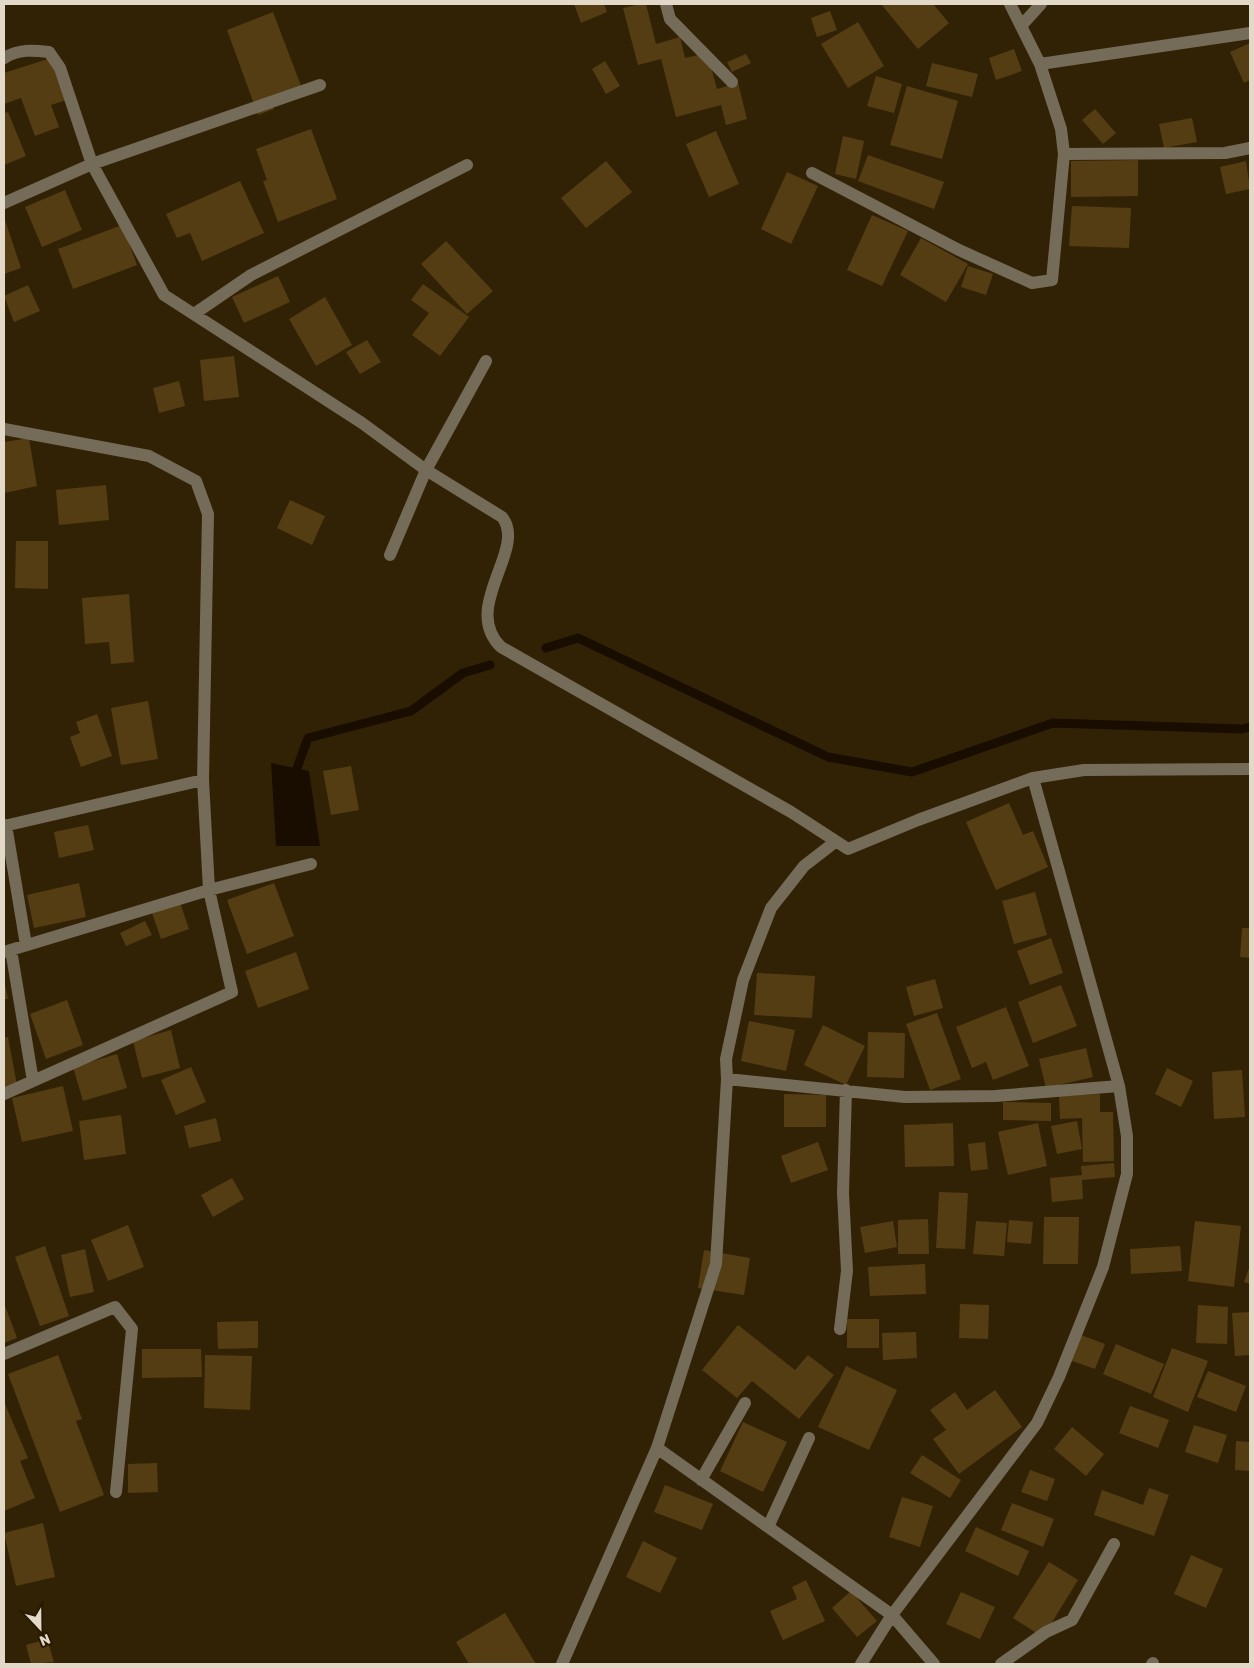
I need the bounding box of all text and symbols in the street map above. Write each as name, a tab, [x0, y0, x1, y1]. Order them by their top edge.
north arrow	[15, 1603, 65, 1653]
text: N	[37, 1630, 53, 1649]

